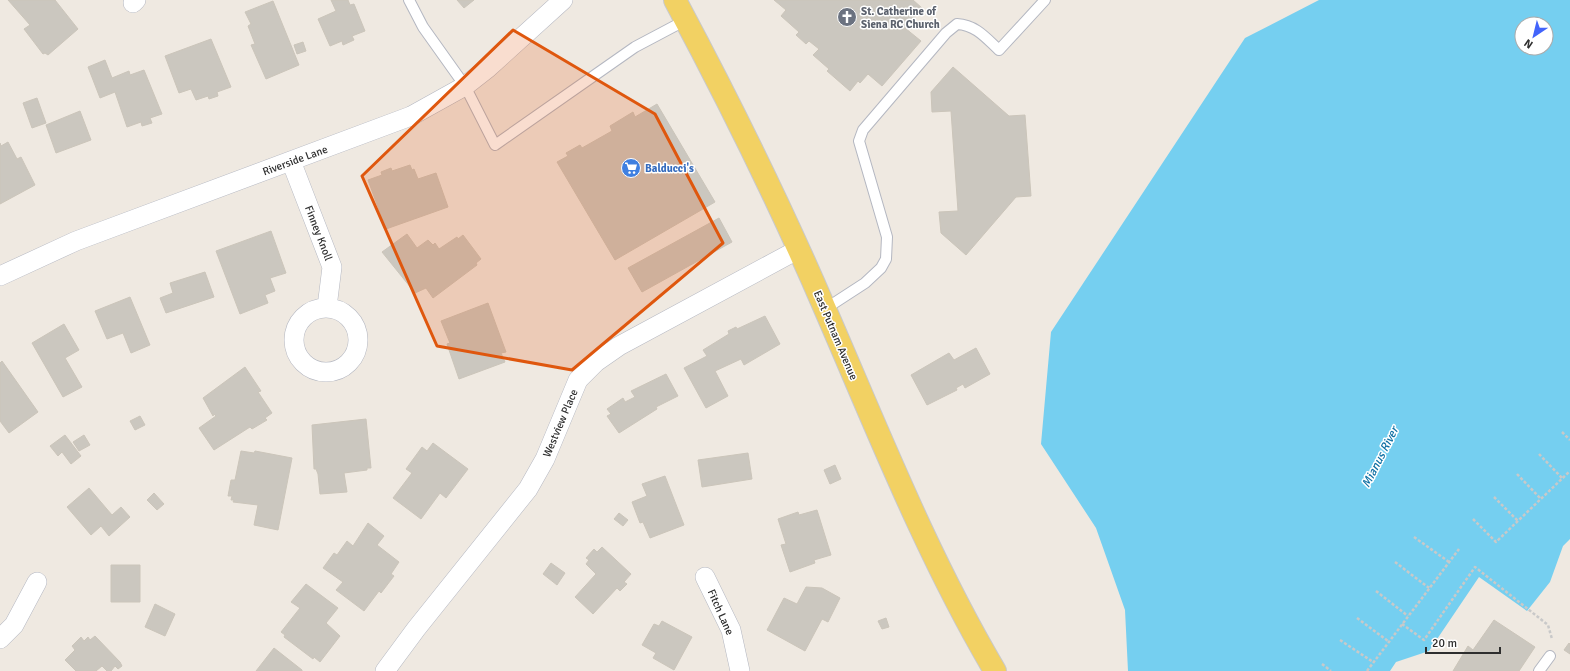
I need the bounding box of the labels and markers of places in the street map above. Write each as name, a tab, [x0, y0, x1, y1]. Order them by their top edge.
place label: St. Catherine of Siena RC Church	[861, 5, 940, 31]
church icon: St. Catherine of Siena RC Church	[836, 6, 858, 28]
supermarket icon: Balducci's	[620, 157, 642, 179]
place label: Balducci's	[645, 162, 694, 175]

